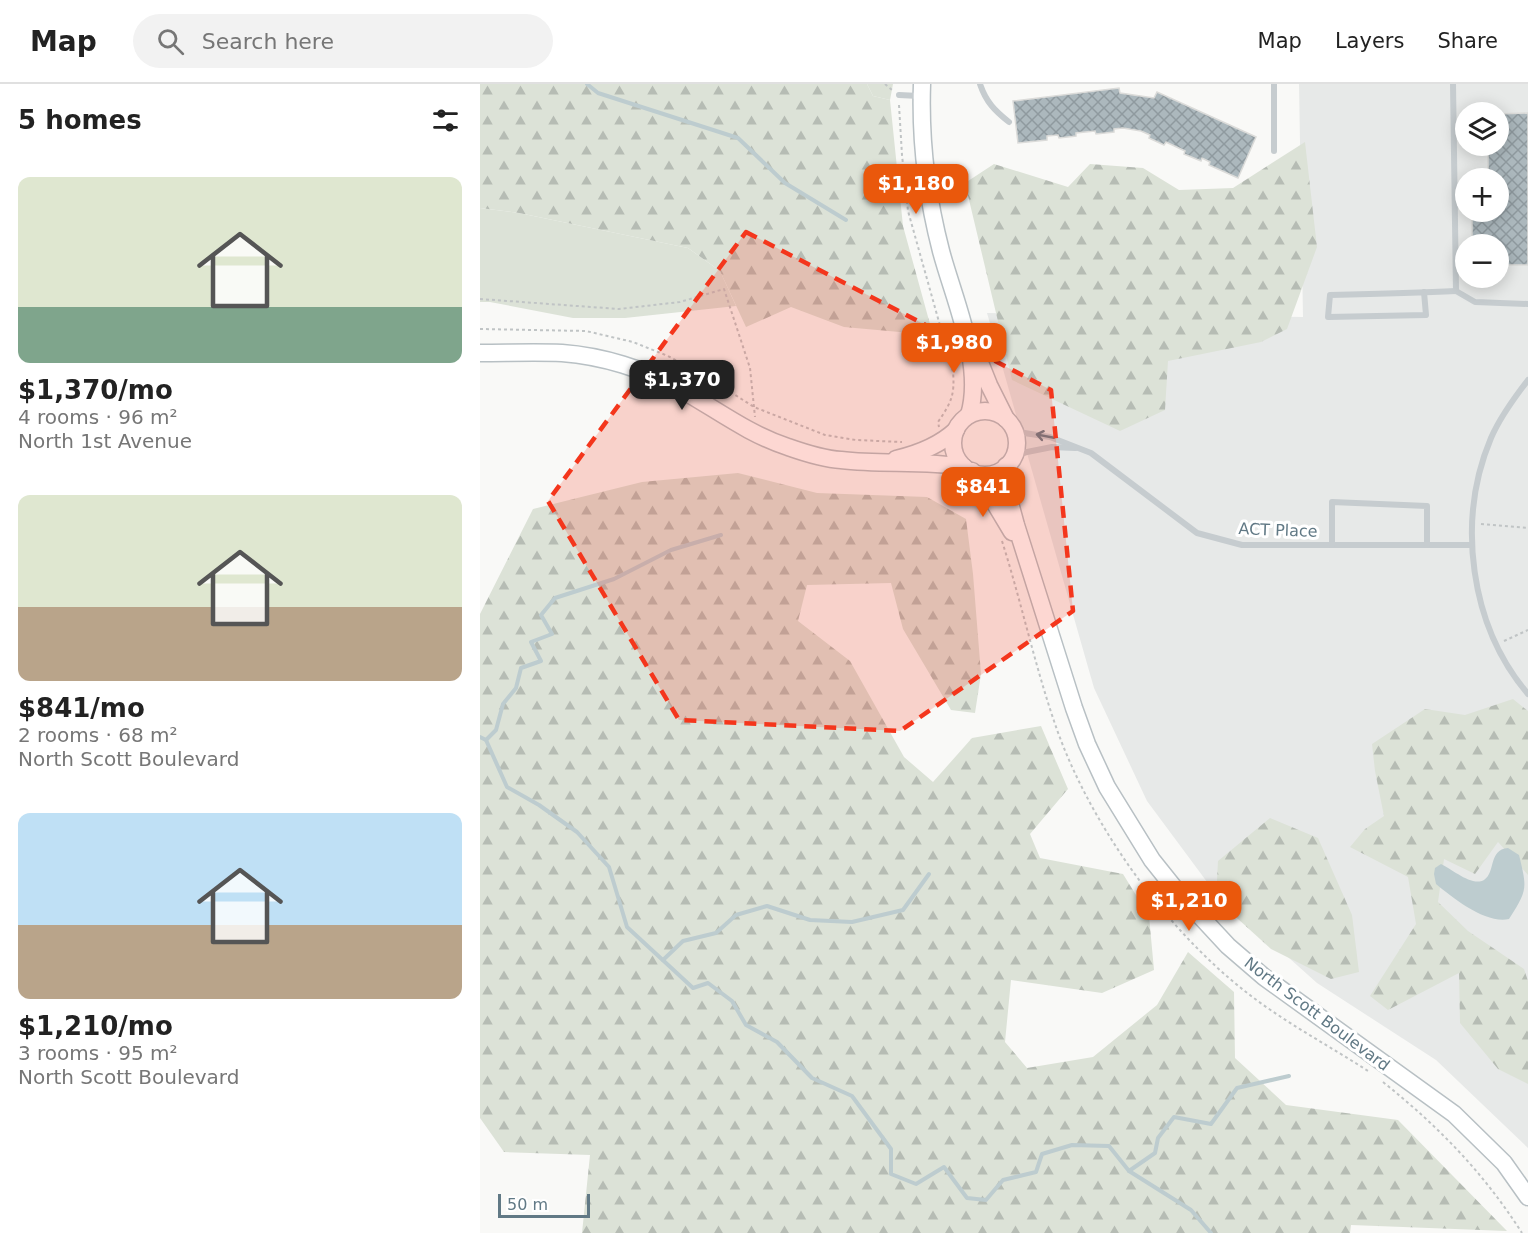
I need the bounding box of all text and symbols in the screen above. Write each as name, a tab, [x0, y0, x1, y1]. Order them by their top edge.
search box	[133, 14, 553, 68]
text: Map	[30, 25, 97, 58]
icon: search	[154, 25, 187, 58]
text: Search here	[202, 29, 334, 54]
text: Map	[1258, 29, 1302, 53]
text: Layers	[1335, 29, 1404, 53]
text: Share	[1437, 29, 1498, 53]
map controls	[1455, 102, 1509, 288]
button: layers	[1455, 102, 1509, 156]
icon: filters	[429, 104, 462, 137]
text: 5 homes	[18, 105, 142, 135]
pin: $1,180	[867, 164, 965, 215]
button: +	[1455, 168, 1509, 222]
text: $1,180	[877, 171, 955, 195]
icon: home	[186, 216, 294, 324]
button: −	[1455, 234, 1509, 288]
pin: $1,980	[905, 323, 1003, 374]
text: $1,980	[915, 330, 993, 354]
pin: $1,370	[633, 360, 731, 411]
text: $1,370	[643, 367, 721, 391]
text: $1,370/mo	[18, 375, 173, 405]
text: 4 rooms · 96 m²	[18, 405, 178, 429]
text: North 1st Avenue	[18, 429, 192, 453]
one-way arrow	[1036, 430, 1055, 441]
pin: $841	[947, 467, 1019, 518]
text: $841	[955, 474, 1011, 498]
street label: ACT Place	[1238, 519, 1318, 541]
icon: home	[186, 534, 294, 642]
text: $841/mo	[18, 693, 145, 723]
text: 2 rooms · 68 m²	[18, 723, 178, 747]
text: North Scott Boulevard	[18, 747, 239, 771]
icon: home	[186, 852, 294, 960]
pin: $1,210	[1140, 881, 1238, 932]
text: $1,210	[1150, 888, 1228, 912]
street label: North Scott Boulevard	[1241, 953, 1393, 1075]
text: $1,210/mo	[18, 1011, 173, 1041]
text: 3 rooms · 95 m²	[18, 1041, 178, 1065]
text: North Scott Boulevard	[18, 1065, 239, 1089]
scale bar	[498, 1191, 590, 1218]
text: 50 m	[507, 1195, 548, 1214]

